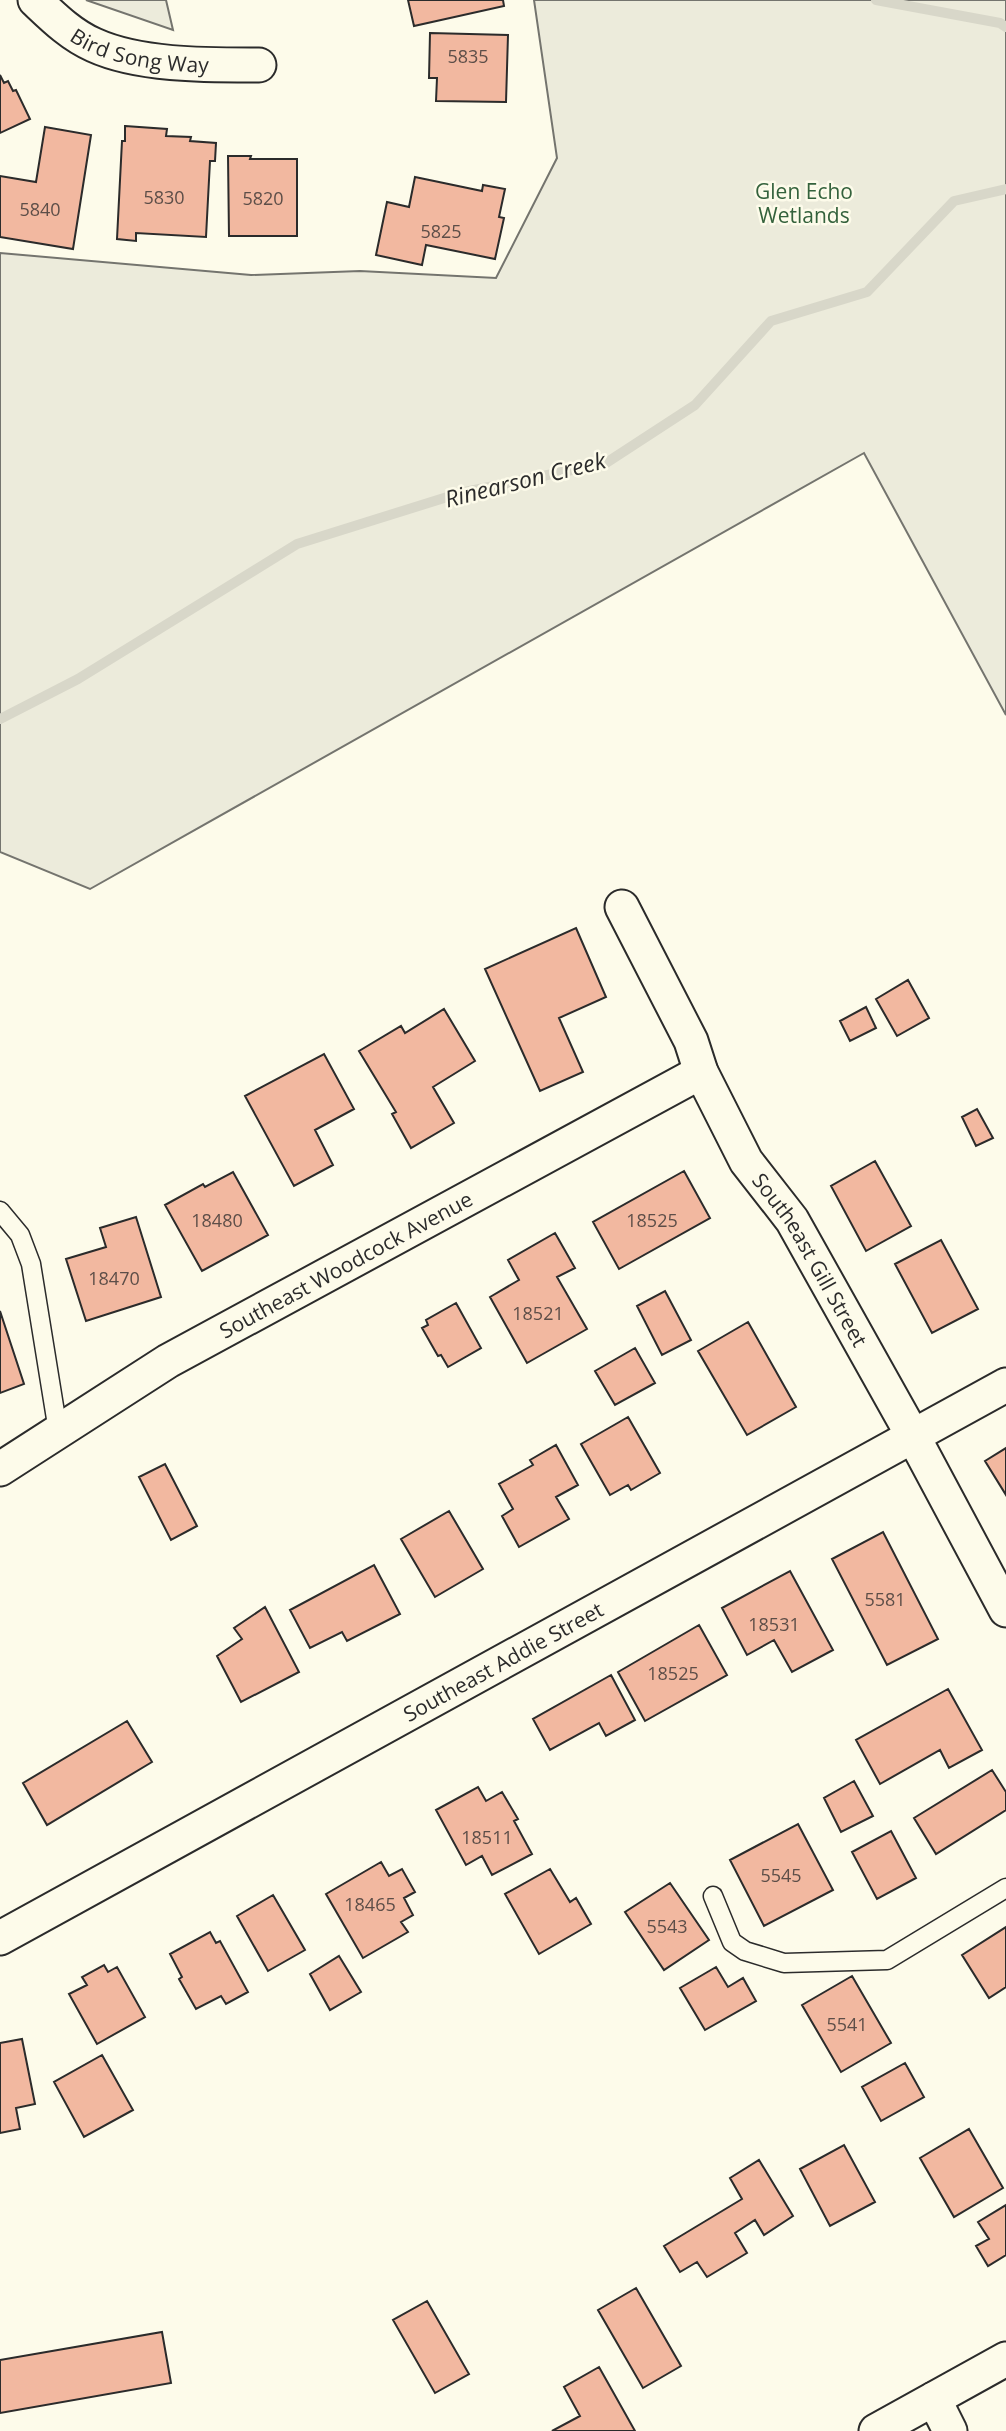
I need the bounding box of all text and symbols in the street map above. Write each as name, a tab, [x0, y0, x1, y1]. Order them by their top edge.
street label: Bird Song Way	[65, 21, 210, 79]
house number: 5835	[447, 44, 489, 68]
park label: Glen Echo Wetlands	[755, 177, 853, 229]
house number: 5830	[143, 185, 185, 209]
house number: 5820	[242, 186, 284, 210]
house number: 5840	[19, 197, 61, 221]
house number: 5825	[420, 219, 462, 243]
water label: Rinearson Creek	[441, 443, 609, 514]
street label: Southeast Gill Street	[746, 1167, 874, 1351]
street label: Southeast Woodcock Avenue	[214, 1185, 477, 1345]
house number: 18480	[191, 1208, 243, 1232]
house number: 18525	[626, 1208, 678, 1232]
house number: 18470	[88, 1266, 140, 1290]
house number: 18521	[512, 1301, 564, 1325]
house number: 5581	[864, 1587, 906, 1611]
street label: Southeast Addie Street	[398, 1595, 608, 1728]
house number: 18531	[748, 1612, 800, 1636]
house number: 18525	[647, 1661, 699, 1685]
house number: 18511	[461, 1825, 513, 1849]
house number: 5545	[760, 1863, 802, 1887]
house number: 18465	[344, 1892, 396, 1916]
house number: 5543	[646, 1914, 688, 1938]
house number: 5541	[826, 2012, 868, 2036]

